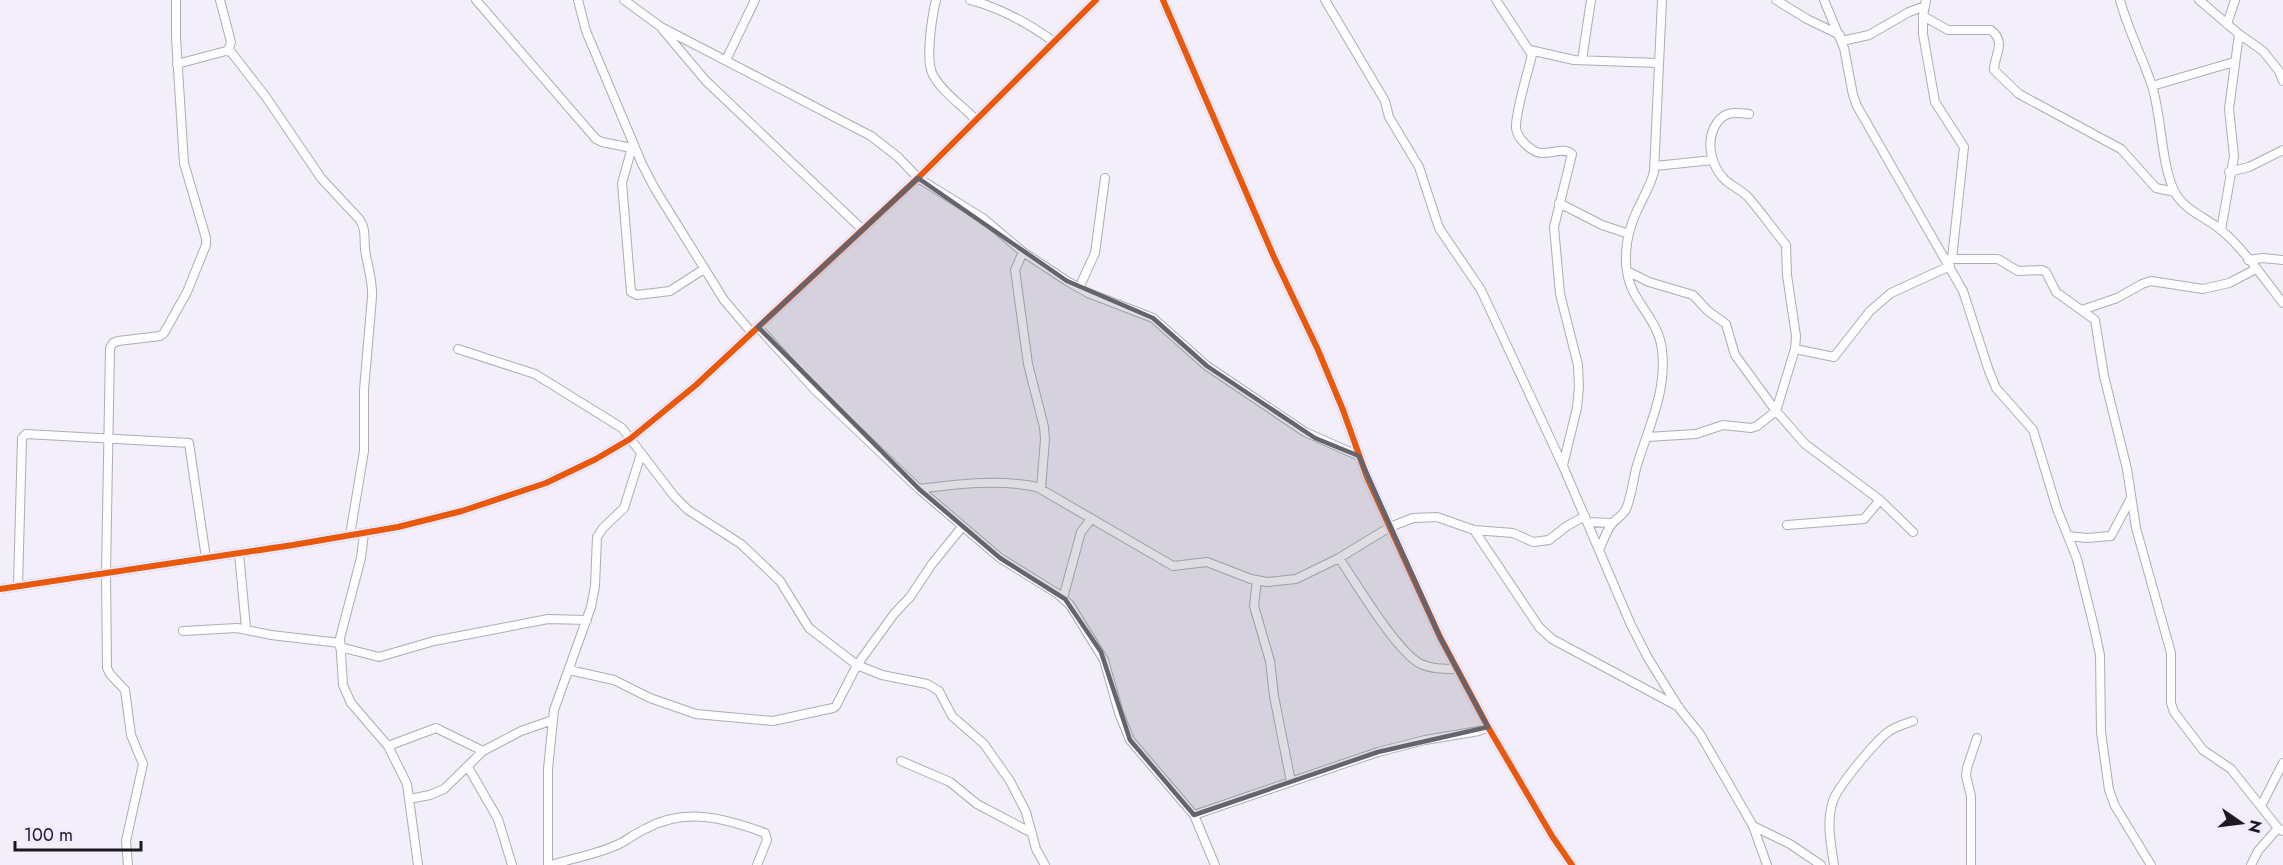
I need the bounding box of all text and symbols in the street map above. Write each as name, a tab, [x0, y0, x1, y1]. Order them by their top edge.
north arrow	[2211, 793, 2271, 853]
scale bar	[15, 814, 141, 852]
text: N	[2242, 818, 2268, 835]
text: 100 m	[24, 822, 73, 848]

